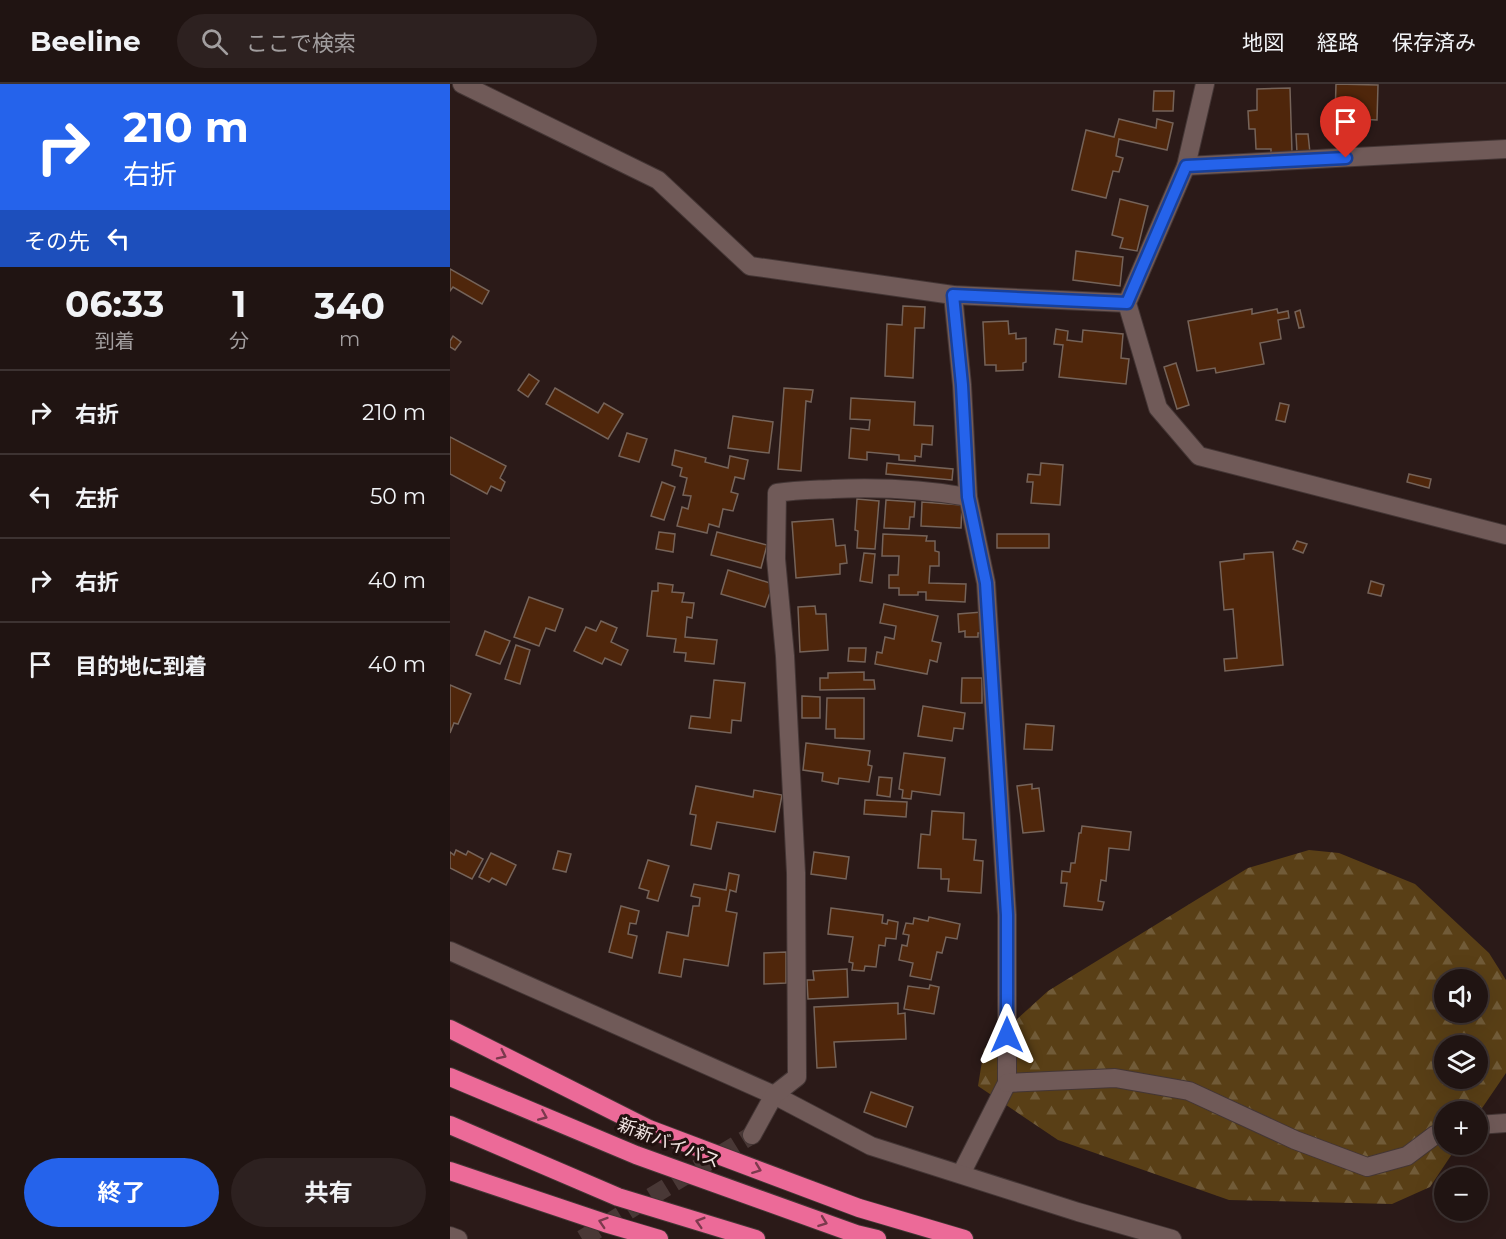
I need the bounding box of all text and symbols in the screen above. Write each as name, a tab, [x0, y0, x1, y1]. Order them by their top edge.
search box	[177, 14, 597, 68]
text: Beeline	[30, 24, 141, 58]
icon: search	[198, 25, 231, 58]
text: ここで検索	[246, 30, 356, 57]
text: 地図	[1242, 30, 1284, 55]
text: 経路	[1317, 30, 1359, 55]
text: 保存済み	[1392, 30, 1476, 55]
pin	[1320, 96, 1371, 158]
text: 210 m	[123, 101, 249, 153]
icon: arrive	[1329, 105, 1362, 138]
icon: right	[24, 108, 102, 186]
text: 右折	[123, 158, 177, 191]
icon: left	[102, 222, 135, 255]
text: その先	[24, 228, 90, 255]
text: 06:33	[65, 282, 164, 326]
text: 1	[232, 282, 246, 326]
text: 340	[314, 284, 385, 328]
text: m	[339, 327, 360, 351]
text: 到着	[95, 329, 135, 353]
text: 分	[229, 329, 249, 353]
icon: right	[24, 396, 57, 429]
text: 210 m	[362, 399, 426, 426]
text: 右折	[75, 401, 119, 428]
icon: left	[24, 480, 57, 513]
text: 50 m	[370, 483, 426, 510]
text: 左折	[75, 485, 119, 512]
icon: right	[24, 564, 57, 597]
text: 40 m	[368, 567, 426, 594]
text: 右折	[75, 569, 119, 596]
icon: arrive	[24, 648, 57, 681]
text: 40 m	[368, 651, 426, 678]
text: 目的地に到着	[75, 653, 207, 680]
map controls	[1434, 969, 1488, 1221]
button: sound	[1434, 969, 1488, 1023]
position arrow	[975, 1003, 1039, 1067]
button: layers	[1434, 1035, 1488, 1089]
one-way arrow	[496, 1048, 507, 1060]
button: +	[1434, 1101, 1488, 1155]
one-way arrow	[536, 1109, 547, 1121]
street label: 新新バイパス	[615, 1113, 723, 1173]
button: 終了	[24, 1158, 219, 1227]
button: 共有	[231, 1158, 426, 1227]
one-way arrow	[751, 1162, 762, 1174]
button: −	[1434, 1167, 1488, 1221]
one-way arrow	[818, 1214, 828, 1227]
one-way arrow	[598, 1217, 609, 1230]
one-way arrow	[695, 1217, 706, 1229]

